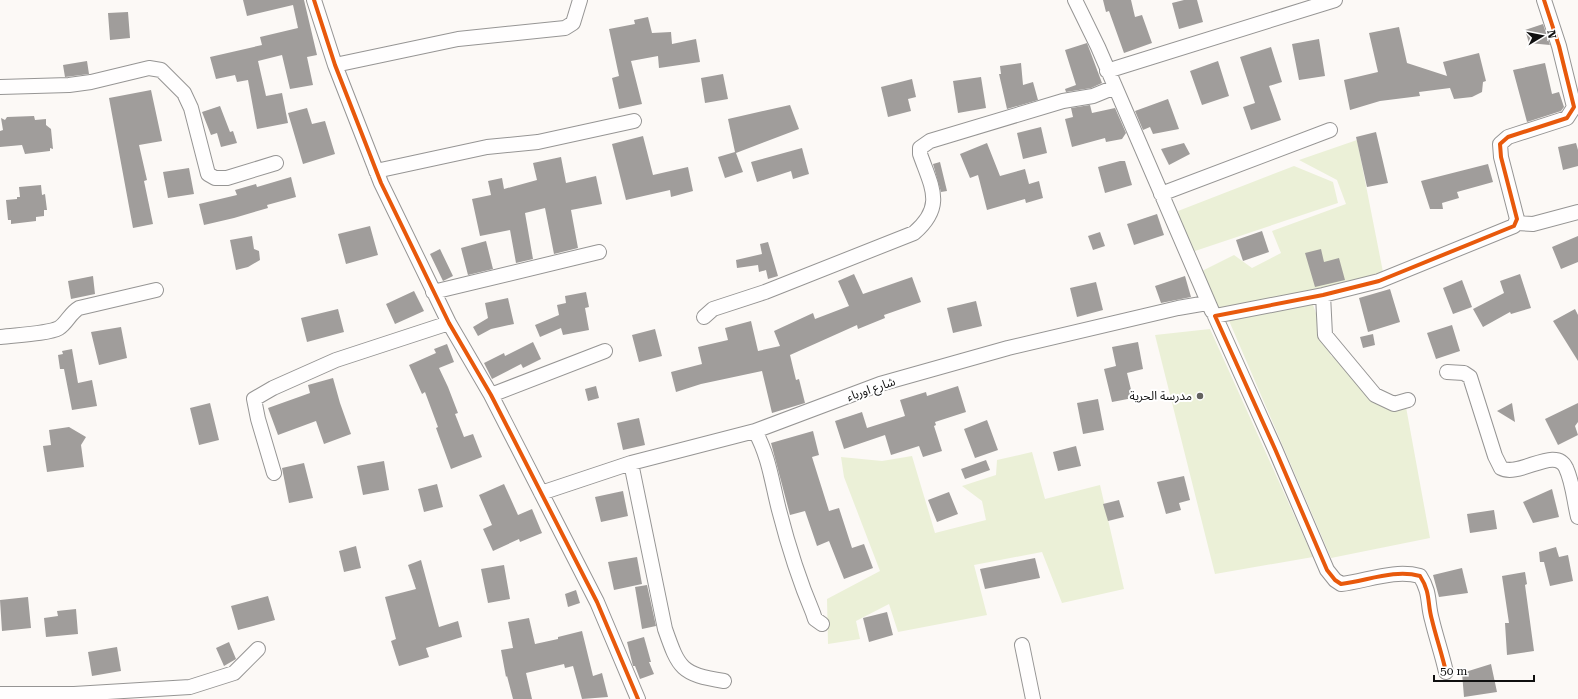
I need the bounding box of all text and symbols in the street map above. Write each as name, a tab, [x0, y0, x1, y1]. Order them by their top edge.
north arrow	[1522, 16, 1562, 56]
text: N	[1544, 29, 1559, 40]
street label: شارع اورباء	[845, 374, 898, 406]
place label: مدرسة الحرية	[1130, 389, 1192, 403]
marker: مدرسة الحرية	[1195, 391, 1205, 401]
scale bar	[1434, 657, 1534, 683]
text: 50 m	[1440, 664, 1467, 678]

